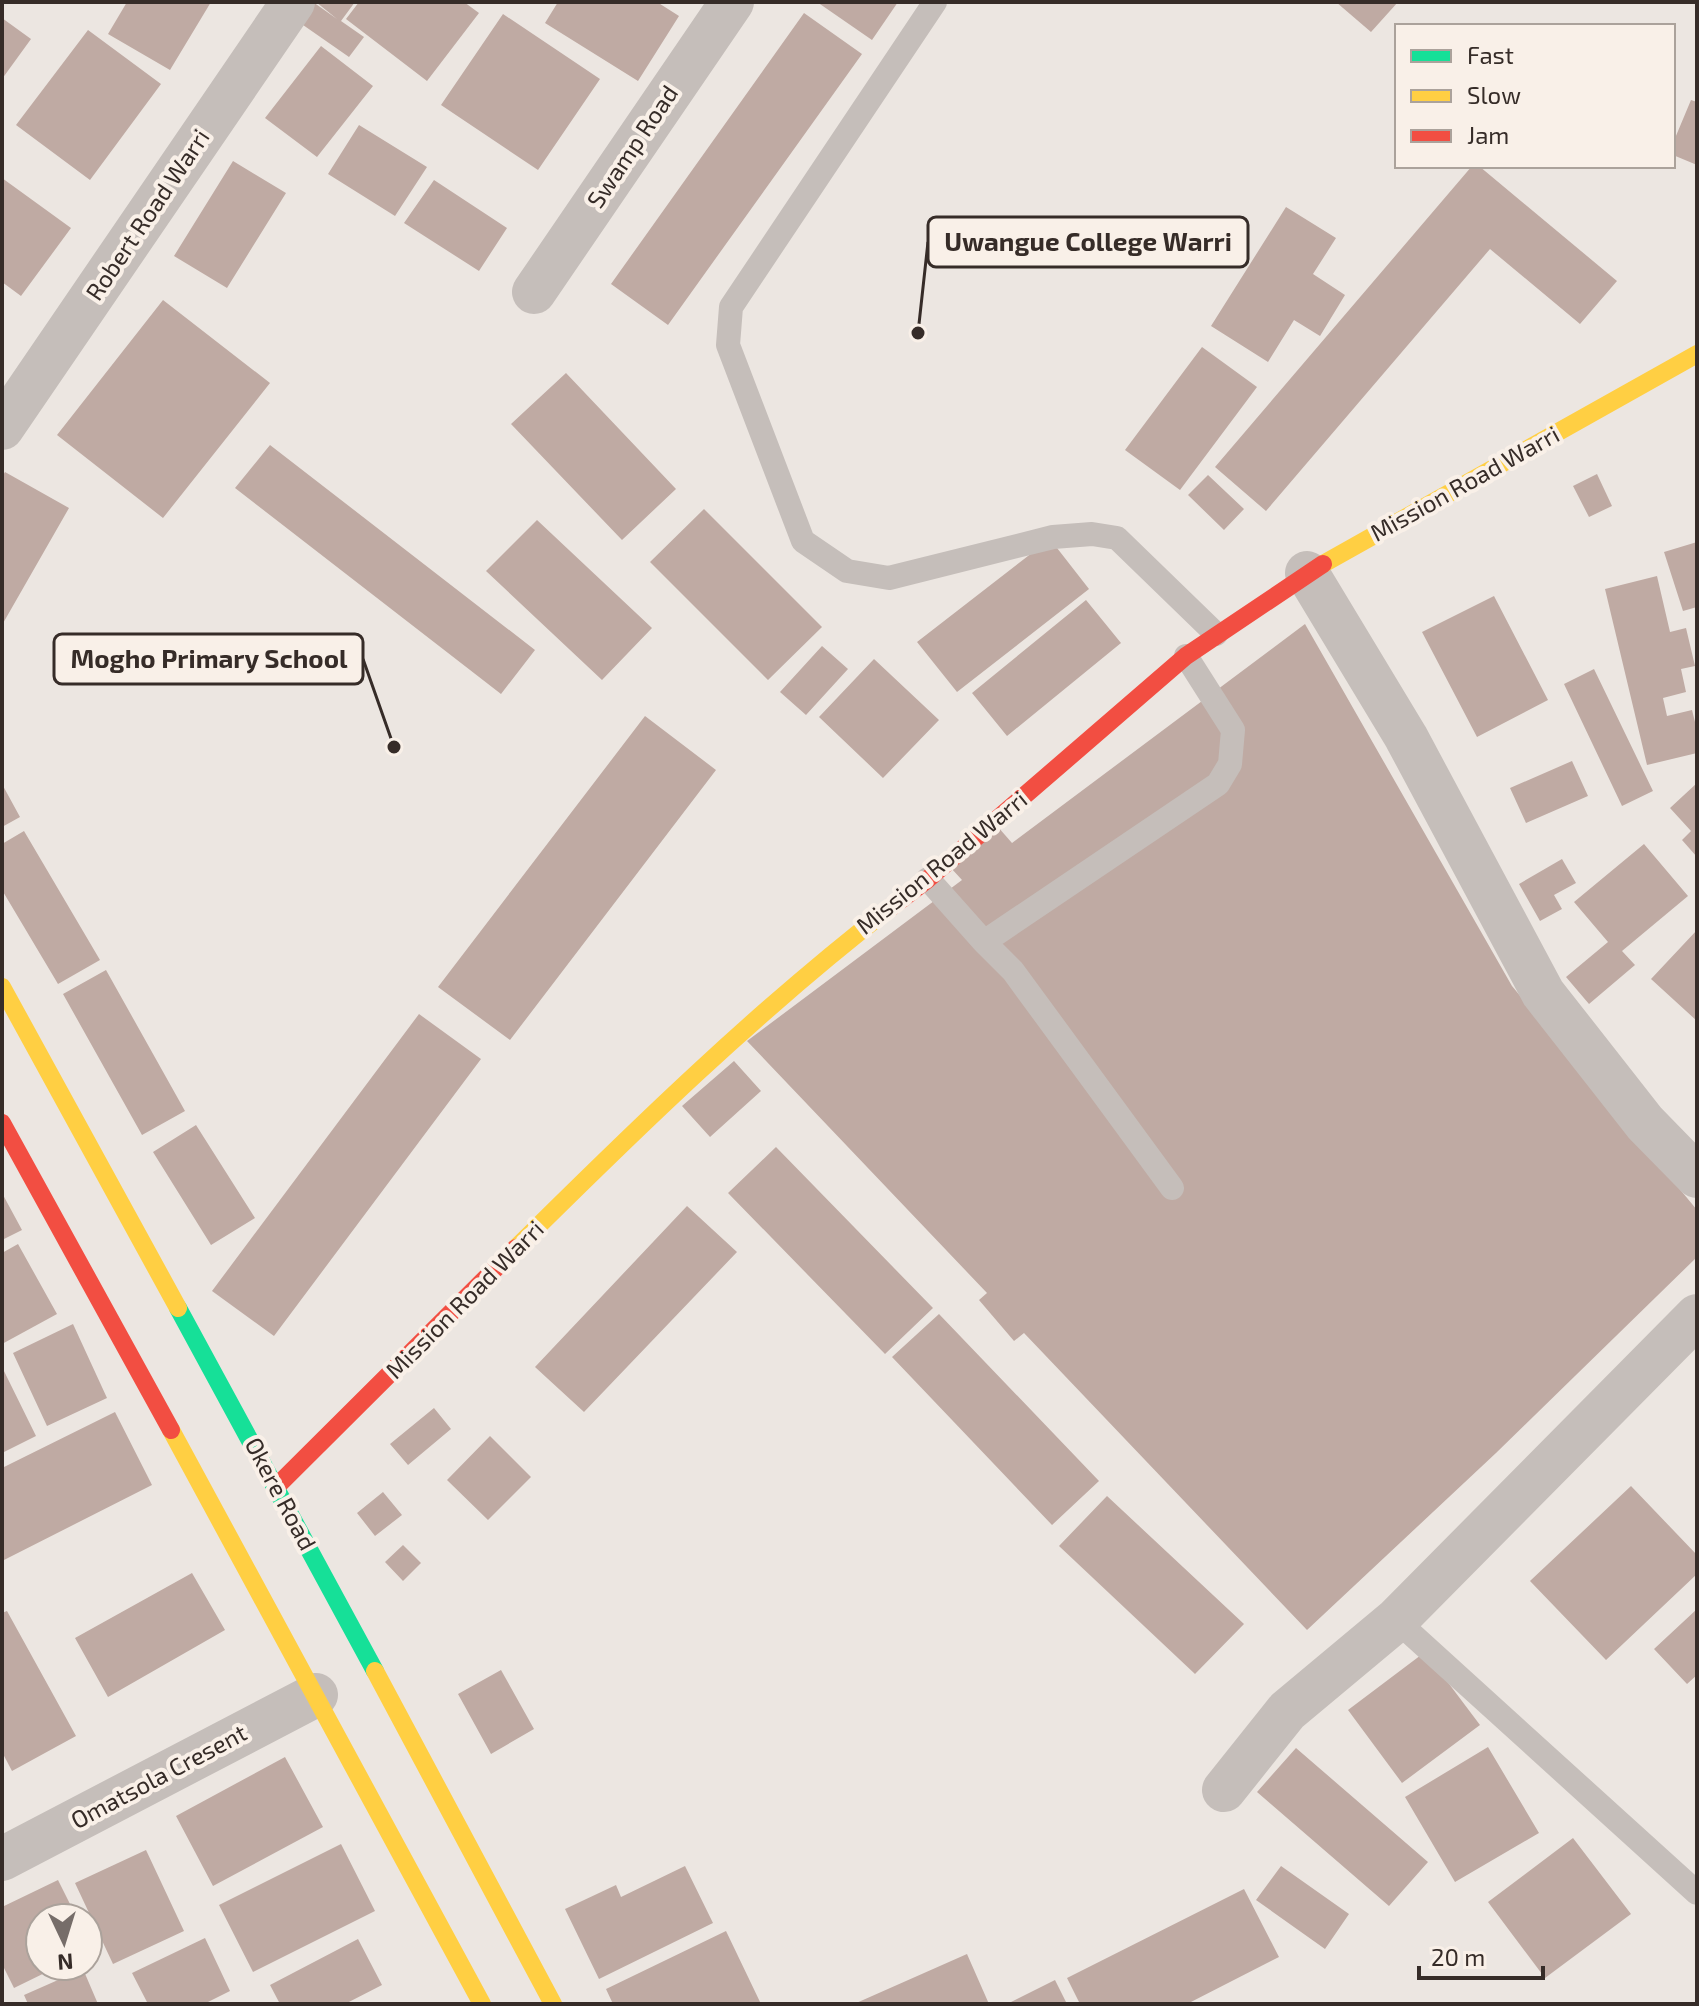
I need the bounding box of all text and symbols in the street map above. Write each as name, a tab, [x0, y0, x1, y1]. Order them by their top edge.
legend	[1395, 24, 1675, 168]
text: Fast	[1467, 40, 1514, 69]
street label: Swamp Road	[580, 79, 683, 213]
text: Slow	[1467, 80, 1521, 109]
text: Jam	[1467, 120, 1509, 149]
street label: Robert Road Warri	[79, 123, 215, 305]
callout: Uwangue College Warri	[928, 217, 1248, 267]
text: Uwangue College Warri	[944, 225, 1232, 256]
street label: Mission Road Warri	[1365, 419, 1564, 547]
callout: Mogho Primary School	[54, 634, 363, 684]
text: Mogho Primary School	[70, 642, 348, 674]
street label: Mission Road Warri	[850, 784, 1032, 940]
street label: Mission Road Warri	[379, 1214, 549, 1384]
street label: Okere Road	[240, 1432, 323, 1555]
street label: Omatsola Cresent	[65, 1717, 251, 1834]
north arrow	[24, 1902, 104, 1982]
scale bar	[1419, 1930, 1543, 1980]
text: 20 m	[1431, 1942, 1485, 1971]
text: N	[57, 1949, 74, 1976]

